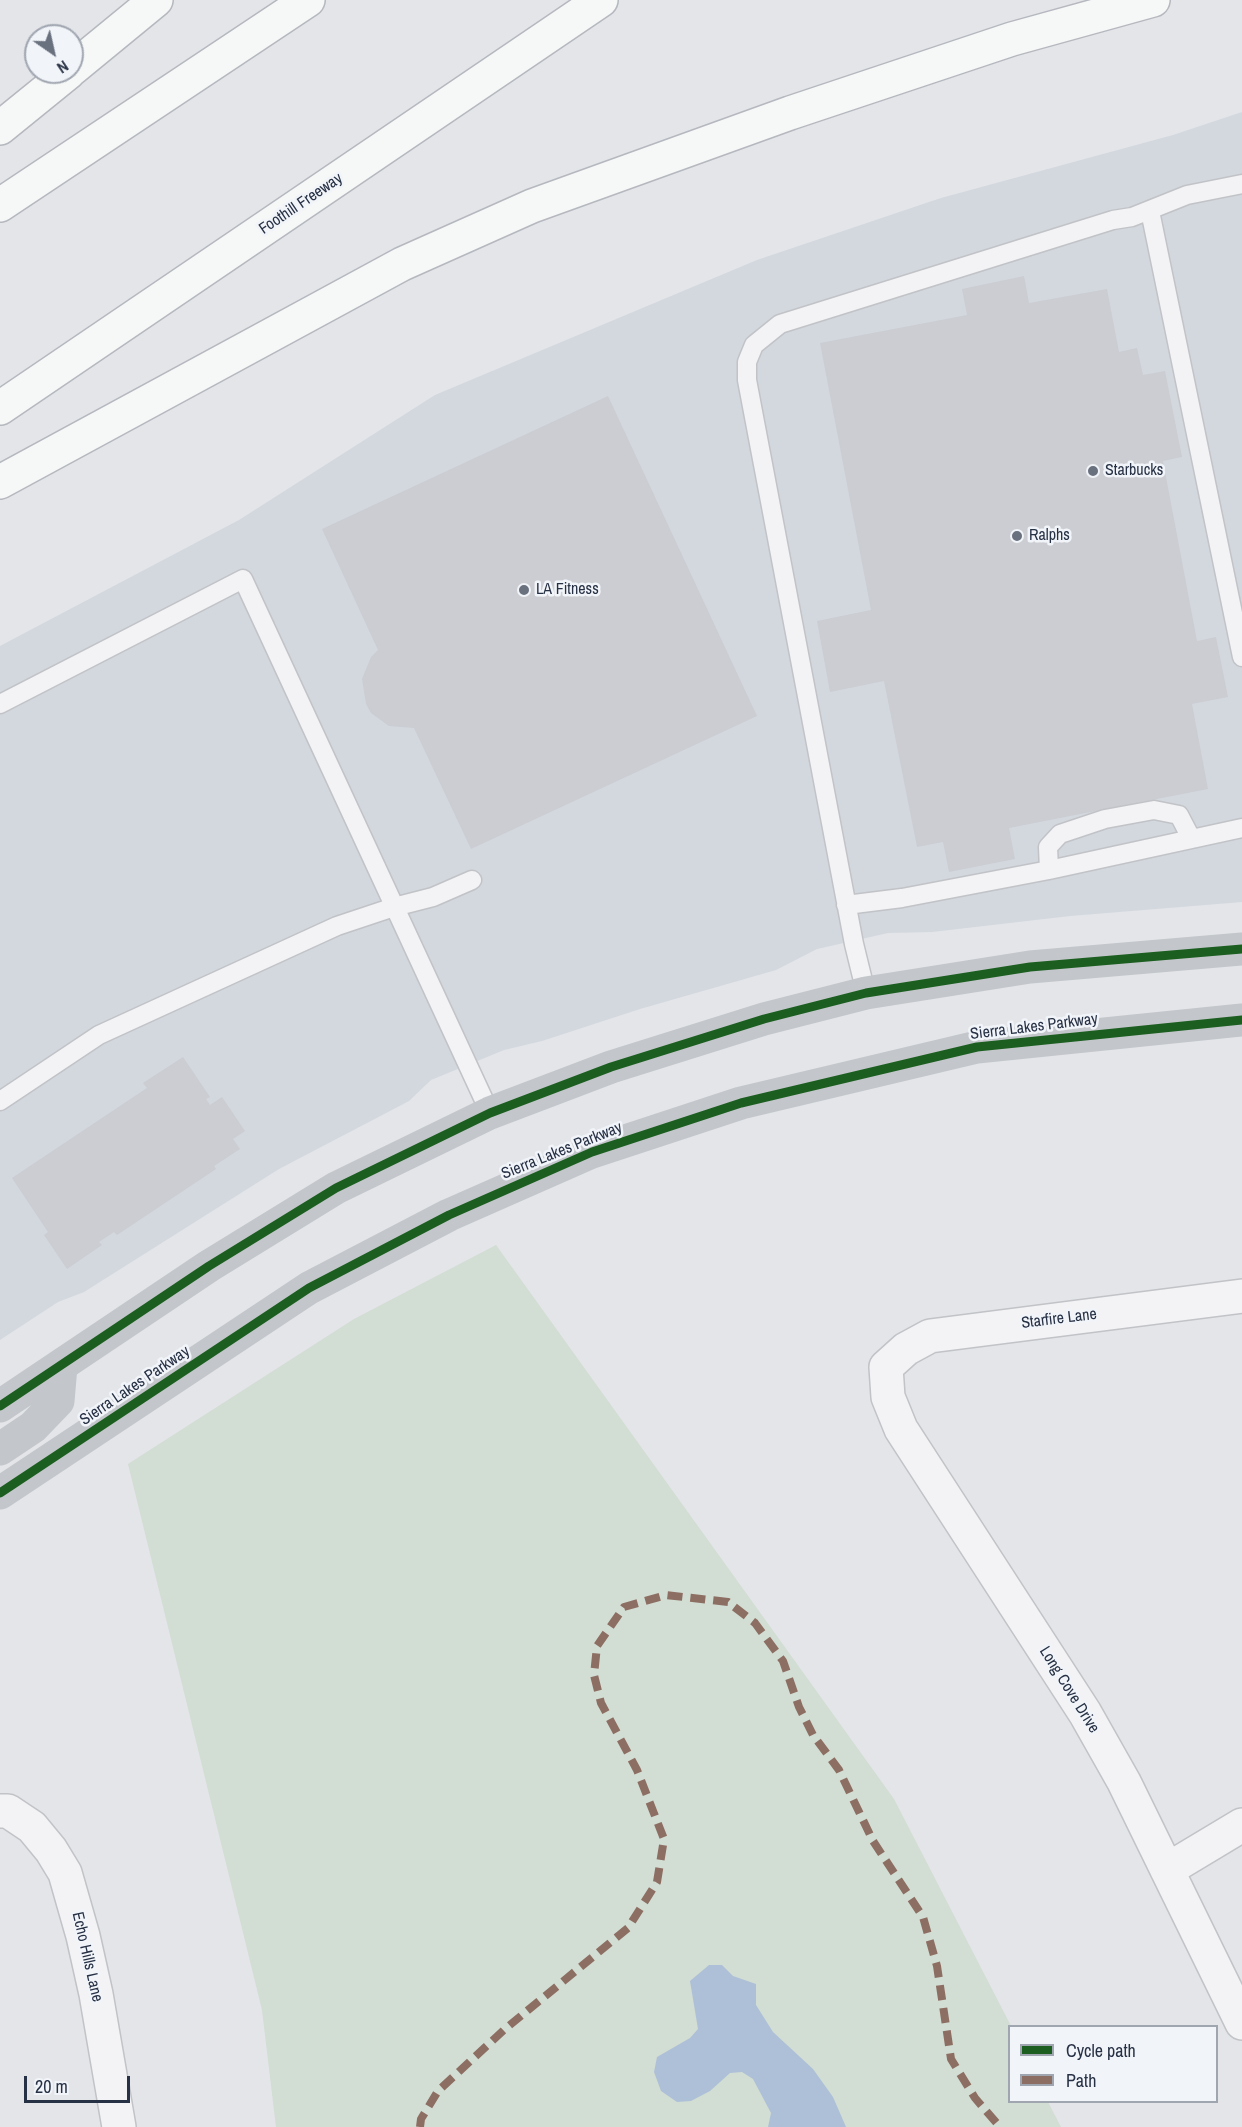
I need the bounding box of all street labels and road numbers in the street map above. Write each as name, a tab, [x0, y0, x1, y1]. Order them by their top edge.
street label: Foothill Freeway	[256, 169, 346, 239]
street label: Sierra Lakes Parkway	[969, 1010, 1099, 1044]
street label: Sierra Lakes Parkway	[499, 1118, 625, 1184]
street label: Starfire Lane	[1020, 1305, 1098, 1333]
street label: Sierra Lakes Parkway	[76, 1342, 194, 1430]
street label: Long Cove Drive	[1035, 1643, 1103, 1737]
street label: Echo Hills Lane	[67, 1910, 107, 2004]

